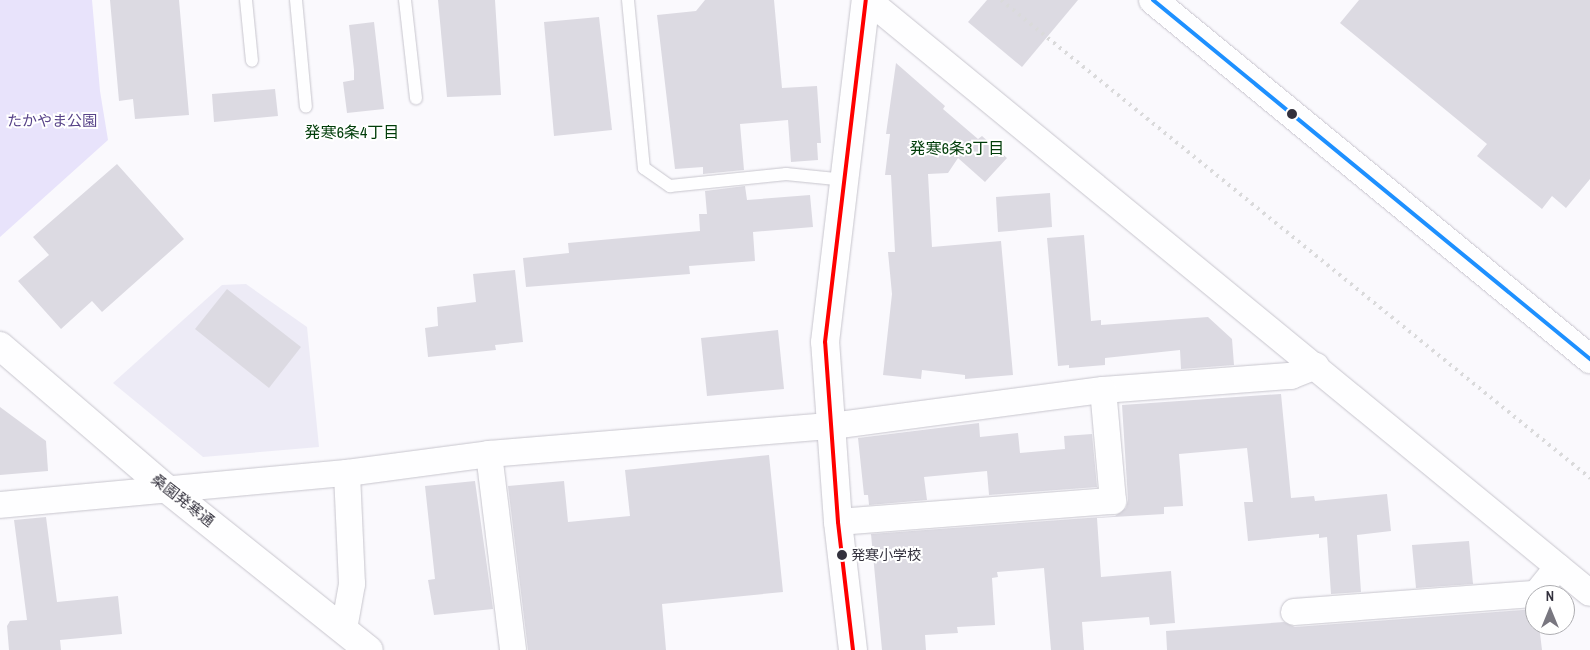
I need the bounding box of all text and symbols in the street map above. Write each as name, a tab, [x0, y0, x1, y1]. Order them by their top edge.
unlabelled marker	[1287, 109, 1297, 119]
park label: たかやま公園	[7, 112, 97, 130]
district label: 発寒6条4丁目	[305, 122, 399, 142]
district label: 発寒6条3丁目	[910, 138, 1004, 158]
street label: 桑園発寒通	[148, 470, 218, 530]
place label: 発寒小学校	[851, 547, 921, 563]
marker: 発寒小学校	[837, 550, 847, 560]
north arrow	[1525, 585, 1575, 635]
text: N	[1546, 587, 1554, 605]

